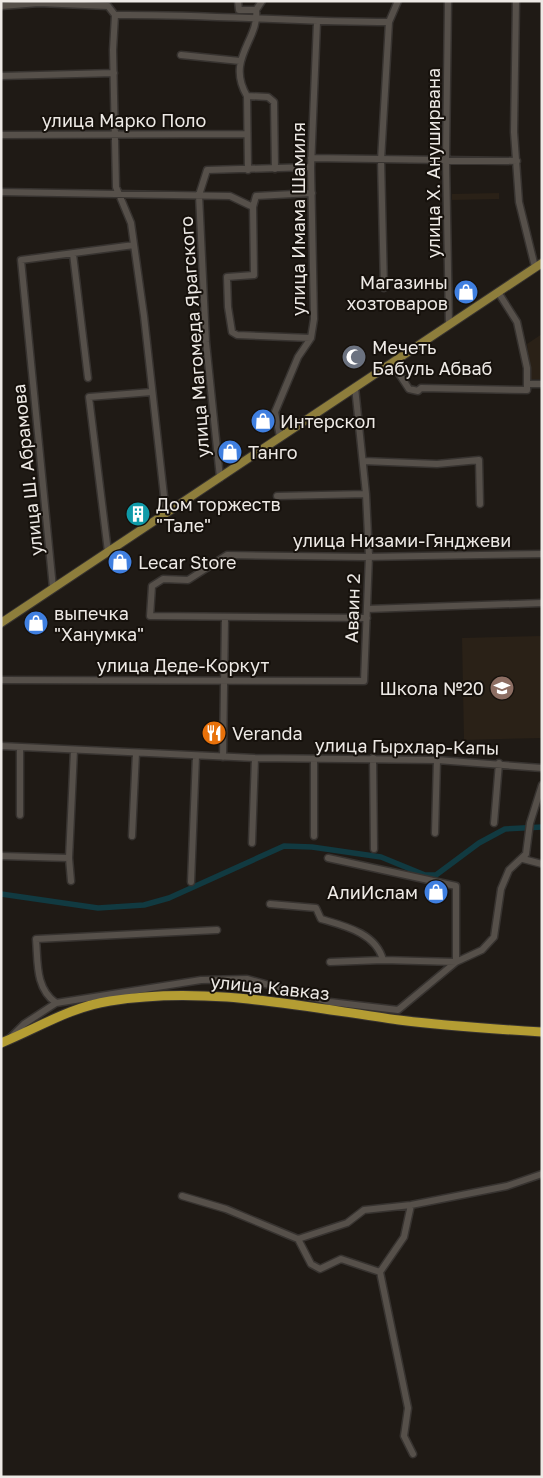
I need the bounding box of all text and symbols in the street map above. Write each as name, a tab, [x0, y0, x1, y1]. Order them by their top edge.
street label: улица Х. Ануширвана	[422, 68, 444, 258]
street label: улица Марко Поло	[42, 109, 206, 131]
street label: улица Имама Шамиля	[287, 122, 309, 316]
street label: улица Магомеда Ярагского	[175, 216, 213, 458]
place label: Магазины хозтоваров	[347, 271, 448, 314]
shop icon: Магазины хозтоваров	[453, 279, 479, 305]
place label: Мечеть Бабуль Абваб	[372, 336, 492, 379]
mosque icon: Мечеть Бабуль Абваб	[341, 344, 367, 370]
street label: улица Ш. Абрамова	[7, 383, 47, 557]
shop icon: Интерскол	[250, 408, 276, 434]
place label: Интерскол	[280, 410, 376, 432]
shop icon: Танго	[217, 439, 243, 465]
place label: Танго	[248, 441, 298, 463]
place label: Дом торжеств "Тале"	[156, 493, 281, 536]
building icon: Дом торжеств "Тале"	[125, 501, 151, 527]
street label: улица Низами-Гянджеви	[293, 529, 511, 551]
shop icon: Lecar Store	[107, 549, 133, 575]
place label: Lecar Store	[138, 551, 236, 573]
street label: Аваин 2	[340, 573, 364, 643]
place label: выпечка "Ханумка"	[54, 602, 144, 645]
shop icon: выпечка "Ханумка"	[23, 610, 49, 636]
street label: улица Деде-Коркут	[97, 654, 269, 676]
school or university icon: Школа №20	[489, 675, 515, 701]
place label: Школа №20	[379, 677, 484, 699]
restaurant icon: Veranda	[201, 720, 227, 746]
place label: Veranda	[232, 722, 303, 744]
street label: улица Гырхлар-Капы	[315, 733, 499, 759]
shop icon: АлиИслам	[423, 879, 449, 905]
place label: АлиИслам	[327, 881, 418, 903]
street label: улица Кавказ	[209, 970, 331, 1004]

